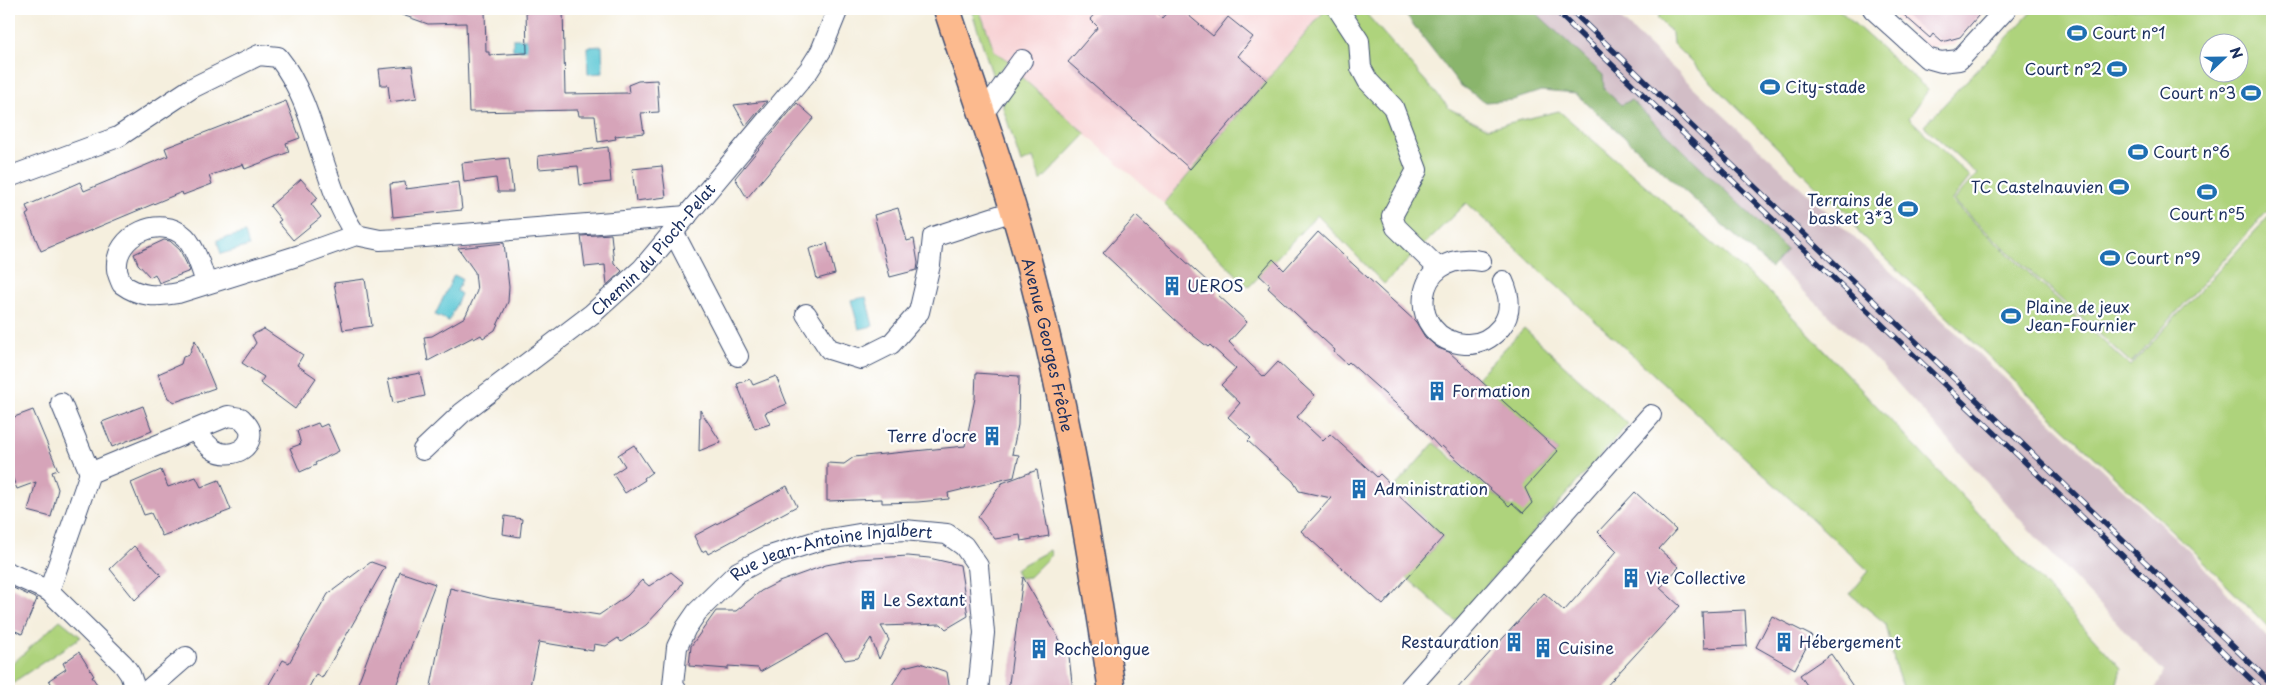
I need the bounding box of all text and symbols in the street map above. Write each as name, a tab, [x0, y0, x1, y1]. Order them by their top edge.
place label: Court n°1	[2092, 20, 2165, 44]
sports icon: Court n°1	[2066, 22, 2088, 44]
north arrow	[2198, 32, 2248, 82]
text: N	[2225, 44, 2248, 62]
place label: Court n°2	[2024, 56, 2102, 80]
sports icon: Court n°2	[2106, 58, 2128, 80]
place label: City-stade	[1785, 74, 1866, 98]
sports icon: City-stade	[1759, 76, 1781, 98]
place label: Court n°3	[2159, 80, 2236, 104]
sports icon: Court n°3	[2240, 82, 2262, 104]
place label: Court n°6	[2153, 139, 2230, 163]
sports icon: Court n°6	[2127, 141, 2149, 163]
place label: TC Castelnauvien	[1971, 174, 2104, 198]
sports icon: TC Castelnauvien	[2108, 176, 2130, 198]
street label: Chemin du Pioch-Pelat	[585, 177, 721, 321]
sports icon: Court n°5	[2196, 181, 2218, 203]
place label: Terrains de basket 3*3	[1807, 187, 1893, 229]
sports icon: Terrains de basket 3*3	[1897, 198, 1919, 220]
place label: Court n°5	[2169, 201, 2245, 225]
place label: Court n°9	[2125, 245, 2201, 269]
sports icon: Court n°9	[2099, 247, 2121, 269]
street label: Avenue Georges Frêche	[1017, 255, 1080, 434]
place label: UEROS	[1187, 273, 1243, 297]
building icon: UEROS	[1161, 275, 1183, 297]
place label: Plaine de jeux Jean-Fournier	[2026, 294, 2136, 336]
sports icon: Plaine de jeux Jean-Fournier	[2000, 305, 2022, 327]
place label: Formation	[1452, 378, 1530, 402]
building icon: Formation	[1426, 380, 1448, 402]
place label: Terre d'ocre	[887, 423, 977, 447]
building icon: Terre d'ocre	[981, 425, 1003, 447]
place label: Administration	[1374, 476, 1488, 500]
building icon: Administration	[1348, 478, 1370, 500]
street label: Rue Jean-Antoine Injalbert	[723, 517, 934, 585]
place label: Vie Collective	[1646, 565, 1746, 589]
building icon: Vie Collective	[1620, 567, 1642, 589]
place label: Le Sextant	[883, 587, 966, 611]
building icon: Le Sextant	[857, 589, 879, 611]
place label: Restauration	[1401, 629, 1499, 653]
place label: Hébergement	[1799, 629, 1901, 653]
building icon: Restauration	[1503, 631, 1525, 653]
building icon: Hébergement	[1773, 631, 1795, 653]
place label: Cuisine	[1558, 635, 1614, 659]
place label: Rochelongue	[1054, 636, 1150, 660]
building icon: Cuisine	[1532, 637, 1554, 659]
building icon: Rochelongue	[1028, 638, 1050, 660]

